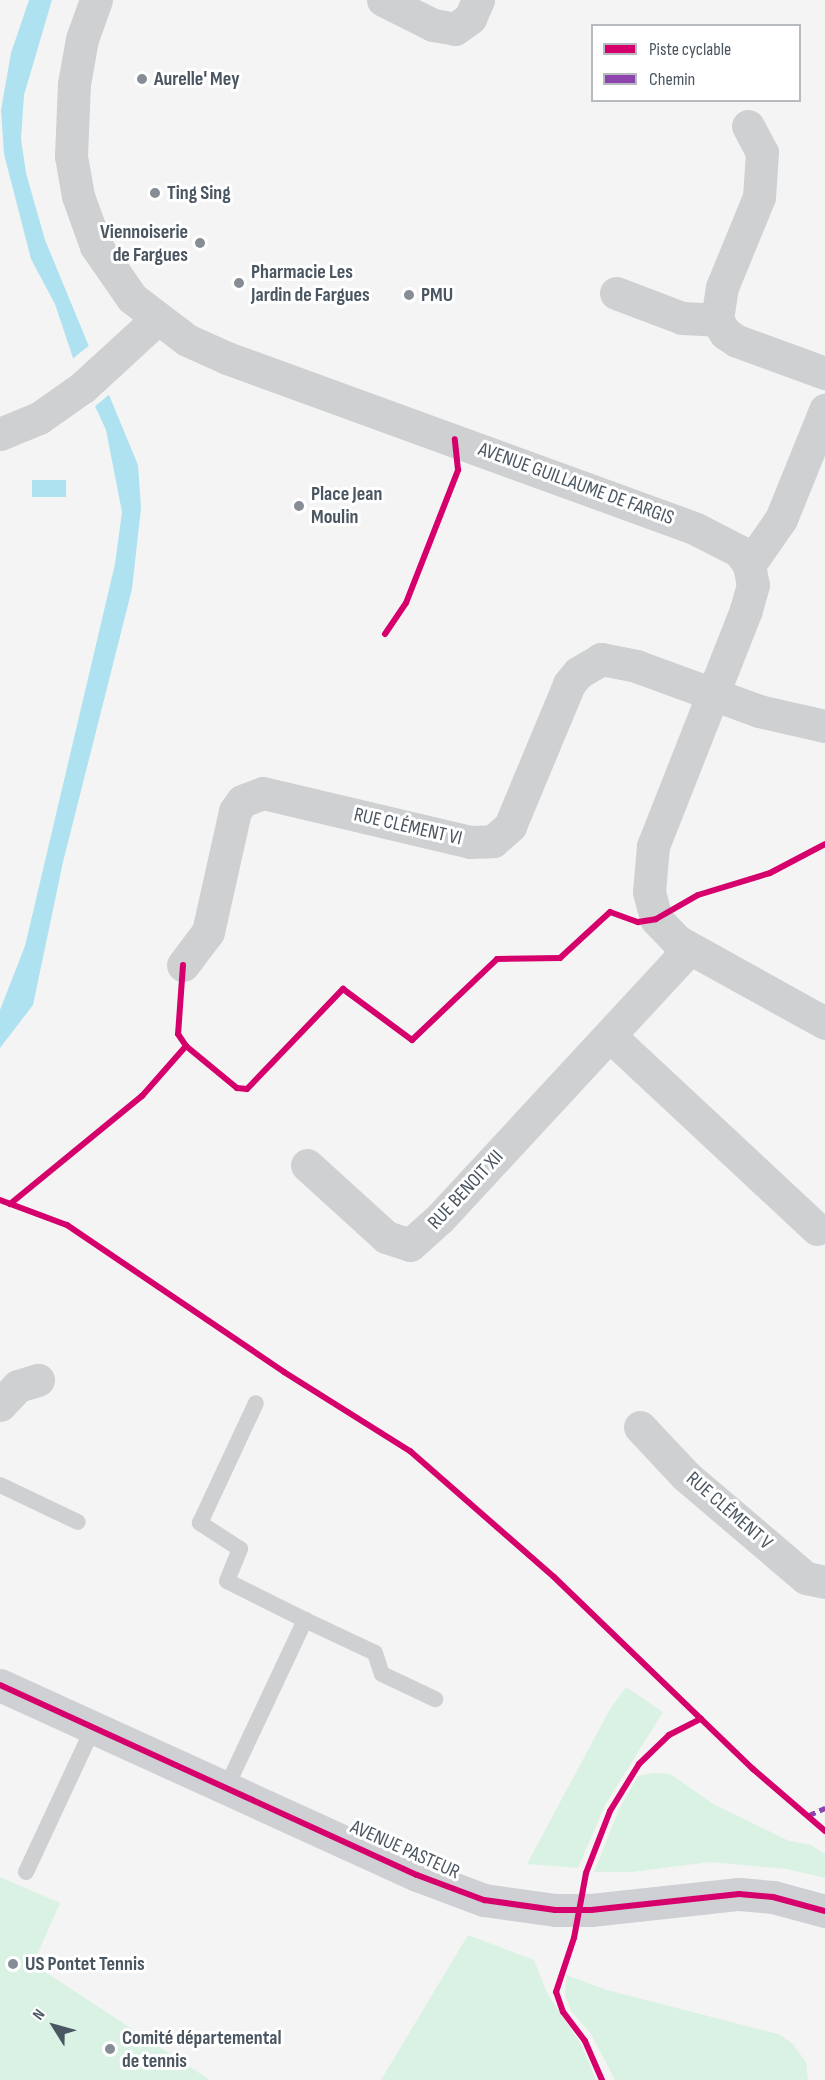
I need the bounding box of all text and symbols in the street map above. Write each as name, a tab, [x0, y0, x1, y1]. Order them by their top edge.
legend	[591, 24, 801, 102]
text: Piste cyclable	[649, 39, 731, 60]
place label: Aurelle' Mey	[154, 67, 239, 91]
text: Chemin	[649, 69, 695, 90]
marker: Aurelle' Mey	[135, 72, 149, 86]
place label: Ting Sing	[167, 181, 231, 205]
marker: Ting Sing	[148, 186, 162, 200]
place label: Viennoiserie de Fargues	[100, 220, 188, 267]
marker: Viennoiserie de Fargues	[193, 236, 207, 250]
place label: Pharmacie Les Jardin de Fargues	[251, 260, 370, 307]
marker: Pharmacie Les Jardin de Fargues	[232, 276, 246, 290]
place label: PMU	[421, 283, 453, 307]
marker: PMU	[402, 288, 416, 302]
street label: AVENUE GUILLAUME DE FARGIS	[475, 437, 677, 531]
place label: Place Jean Moulin	[311, 482, 382, 529]
marker: Place Jean Moulin	[292, 499, 306, 513]
street label: RUE CLÉMENT VI	[351, 803, 465, 851]
street label: RUE BENOIT XII	[423, 1145, 509, 1235]
street label: RUE CLÉMENT V	[681, 1467, 777, 1555]
street label: AVENUE PASTEUR	[347, 1815, 463, 1885]
place label: US Pontet Tennis	[25, 1952, 145, 1976]
marker: US Pontet Tennis	[6, 1957, 20, 1971]
north arrow	[24, 1996, 84, 2056]
text: N	[29, 2006, 49, 2024]
place label: Comité départemental de tennis	[122, 2026, 282, 2073]
marker: Comité départemental de tennis	[103, 2042, 117, 2056]

